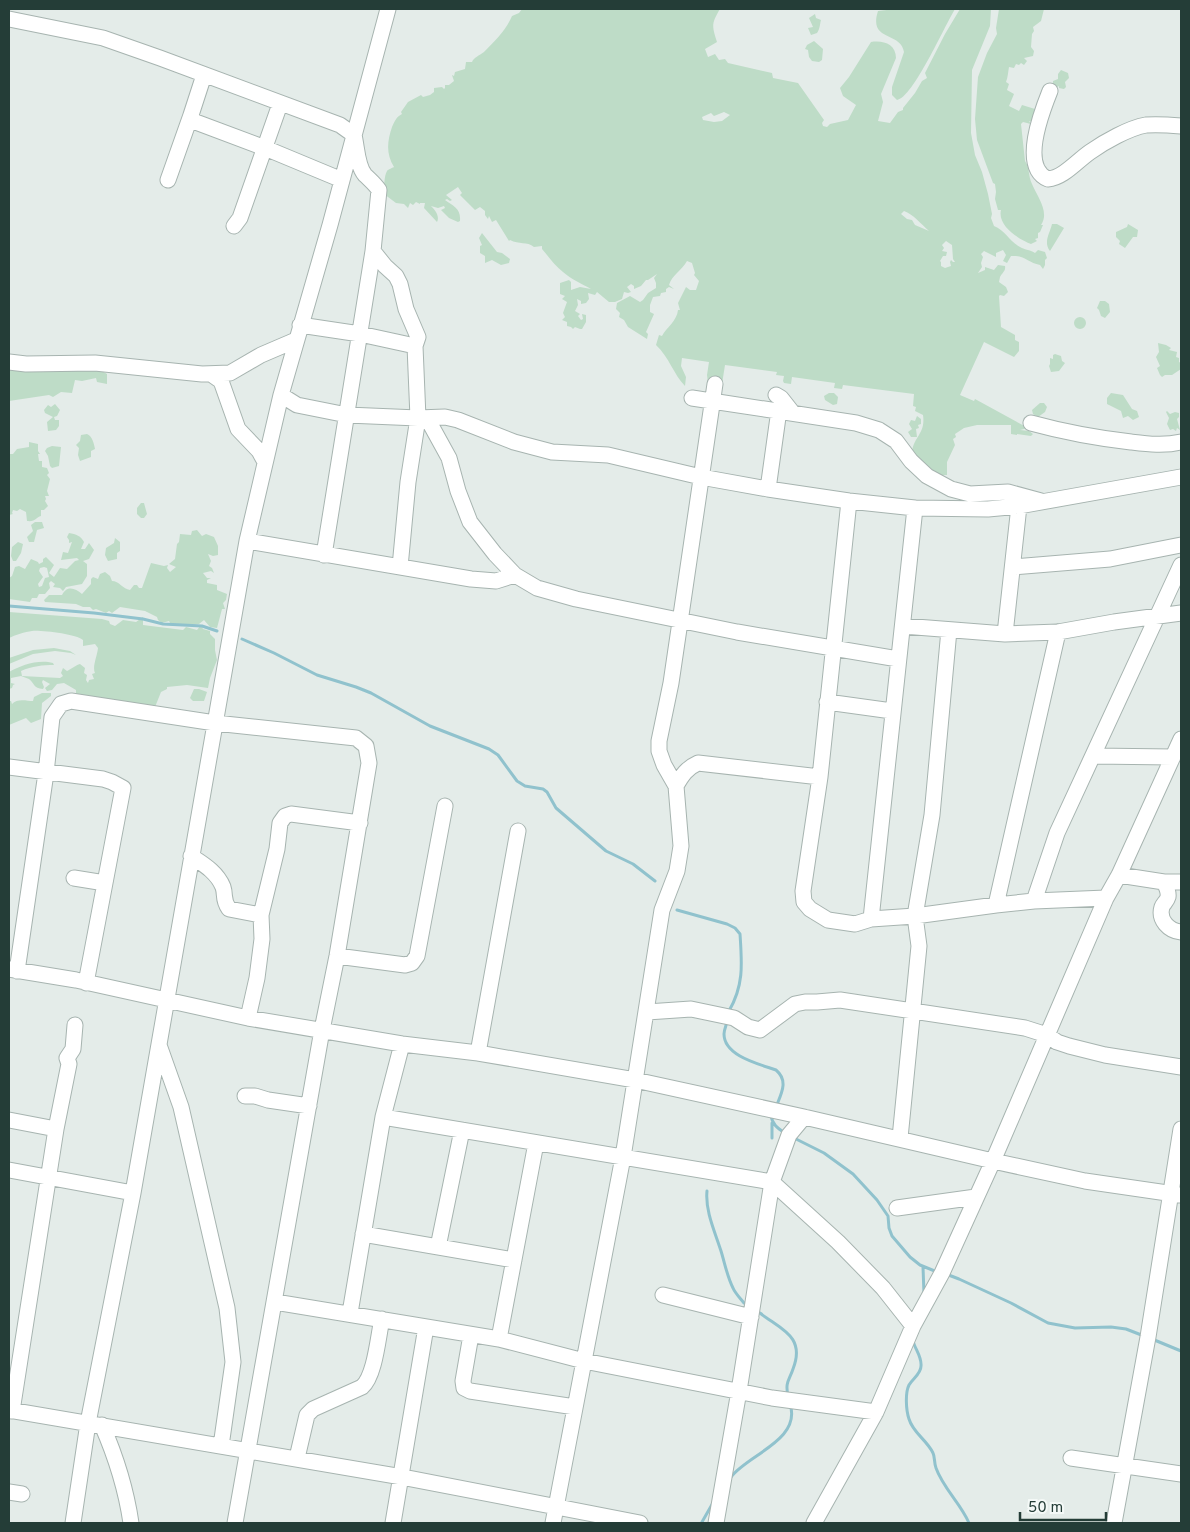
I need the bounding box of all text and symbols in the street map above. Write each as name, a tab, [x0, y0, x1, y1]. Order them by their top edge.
scale bar	[1020, 1490, 1106, 1522]
text: 50 m	[1028, 1499, 1063, 1518]

